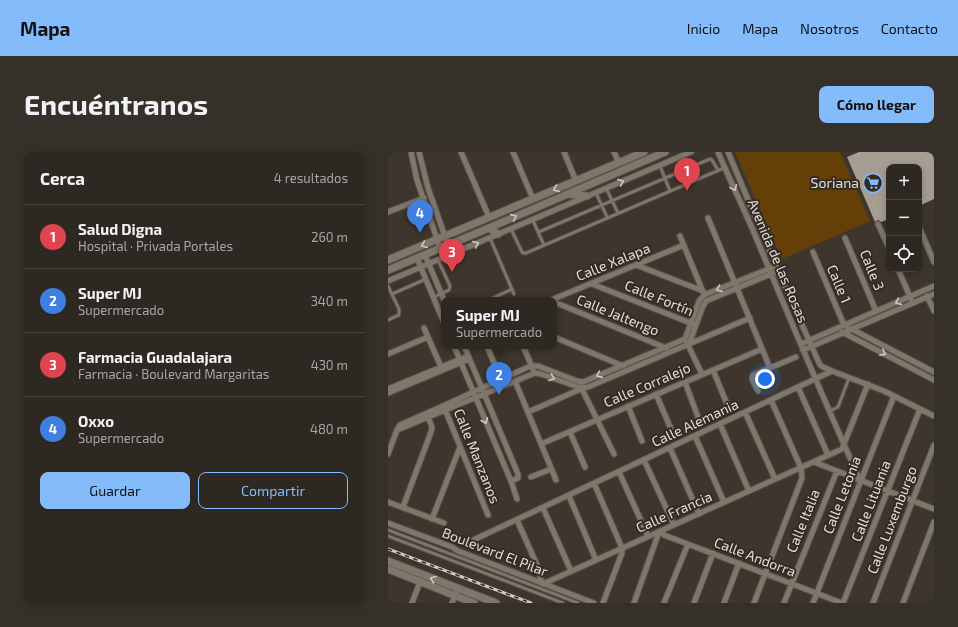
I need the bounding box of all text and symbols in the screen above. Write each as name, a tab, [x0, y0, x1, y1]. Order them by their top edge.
text: Mapa	[20, 17, 70, 40]
text: Inicio	[687, 20, 720, 37]
text: Mapa	[742, 20, 778, 37]
text: Nosotros	[800, 20, 859, 37]
text: Contacto	[881, 20, 938, 37]
button: Cómo llegar	[819, 86, 934, 123]
text: Encuéntranos	[24, 87, 208, 121]
pin: 1	[674, 158, 700, 191]
map controls	[886, 164, 922, 272]
button: +	[886, 164, 922, 200]
text: Cerca	[40, 168, 85, 188]
text: 4 resultados	[274, 170, 348, 186]
supermarket icon: Soriana	[862, 172, 884, 194]
place label: Soriana	[811, 174, 859, 191]
one-way arrow	[616, 179, 624, 187]
one-way arrow	[729, 183, 737, 191]
one-way arrow	[553, 184, 561, 192]
street label: Avenida de las Rosas	[745, 196, 812, 325]
pin: 4	[407, 200, 433, 233]
button: −	[886, 200, 922, 236]
one-way arrow	[510, 214, 518, 222]
text: Salud Digna	[78, 220, 162, 238]
text: 1	[50, 229, 56, 245]
text: 260 m	[311, 229, 348, 245]
button: locate	[886, 236, 922, 272]
text: Hospital · Privada Portales	[78, 238, 233, 254]
pin: 3	[439, 239, 465, 272]
street label: Calle Xalapa	[573, 239, 652, 284]
one-way arrow	[420, 241, 427, 249]
one-way arrow	[471, 241, 479, 249]
street label: Calle 3	[857, 247, 888, 293]
street label: Calle 1	[824, 262, 855, 306]
street label: Calle Fortín	[622, 276, 696, 319]
text: Super MJ	[78, 284, 142, 302]
one-way arrow	[715, 285, 722, 293]
street label: Calle Jaltengo	[574, 290, 662, 339]
text: 2	[49, 293, 57, 309]
text: 340 m	[311, 293, 348, 309]
popup	[441, 297, 557, 349]
one-way arrow	[895, 297, 902, 305]
text: Supermercado	[78, 302, 164, 318]
text: Super MJ	[456, 306, 520, 324]
text: Supermercado	[456, 324, 542, 340]
text: Farmacia Guadalajara	[78, 348, 232, 366]
one-way arrow	[878, 349, 886, 356]
text: 3	[49, 357, 57, 373]
text: 430 m	[311, 357, 348, 373]
street label: Calle Corralejo	[601, 359, 693, 410]
pin: 2	[486, 362, 512, 395]
text: Farmacia · Boulevard Margaritas	[78, 366, 269, 382]
your location	[755, 369, 775, 389]
one-way arrow	[595, 371, 602, 379]
one-way arrow	[548, 373, 555, 381]
street label: Calle Alemania	[649, 395, 741, 450]
street label: Calle Manzanos	[451, 406, 504, 506]
text: Oxxo	[78, 412, 114, 430]
one-way arrow	[481, 417, 489, 424]
text: 4	[49, 421, 57, 437]
text: 480 m	[310, 421, 348, 437]
text: Supermercado	[78, 430, 164, 446]
street label: Calle Letonia	[819, 454, 864, 536]
street label: Calle Lituania	[847, 458, 894, 544]
street label: Calle Luxemburgo	[863, 463, 920, 576]
button: Guardar	[40, 472, 190, 509]
button: Compartir	[198, 472, 348, 509]
street label: Calle Francia	[633, 487, 714, 536]
street label: Calle Italia	[782, 487, 823, 555]
street label: Boulevard El Pilar	[440, 524, 551, 580]
street label: Calle Andorra	[712, 533, 798, 580]
one-way arrow	[430, 575, 437, 583]

